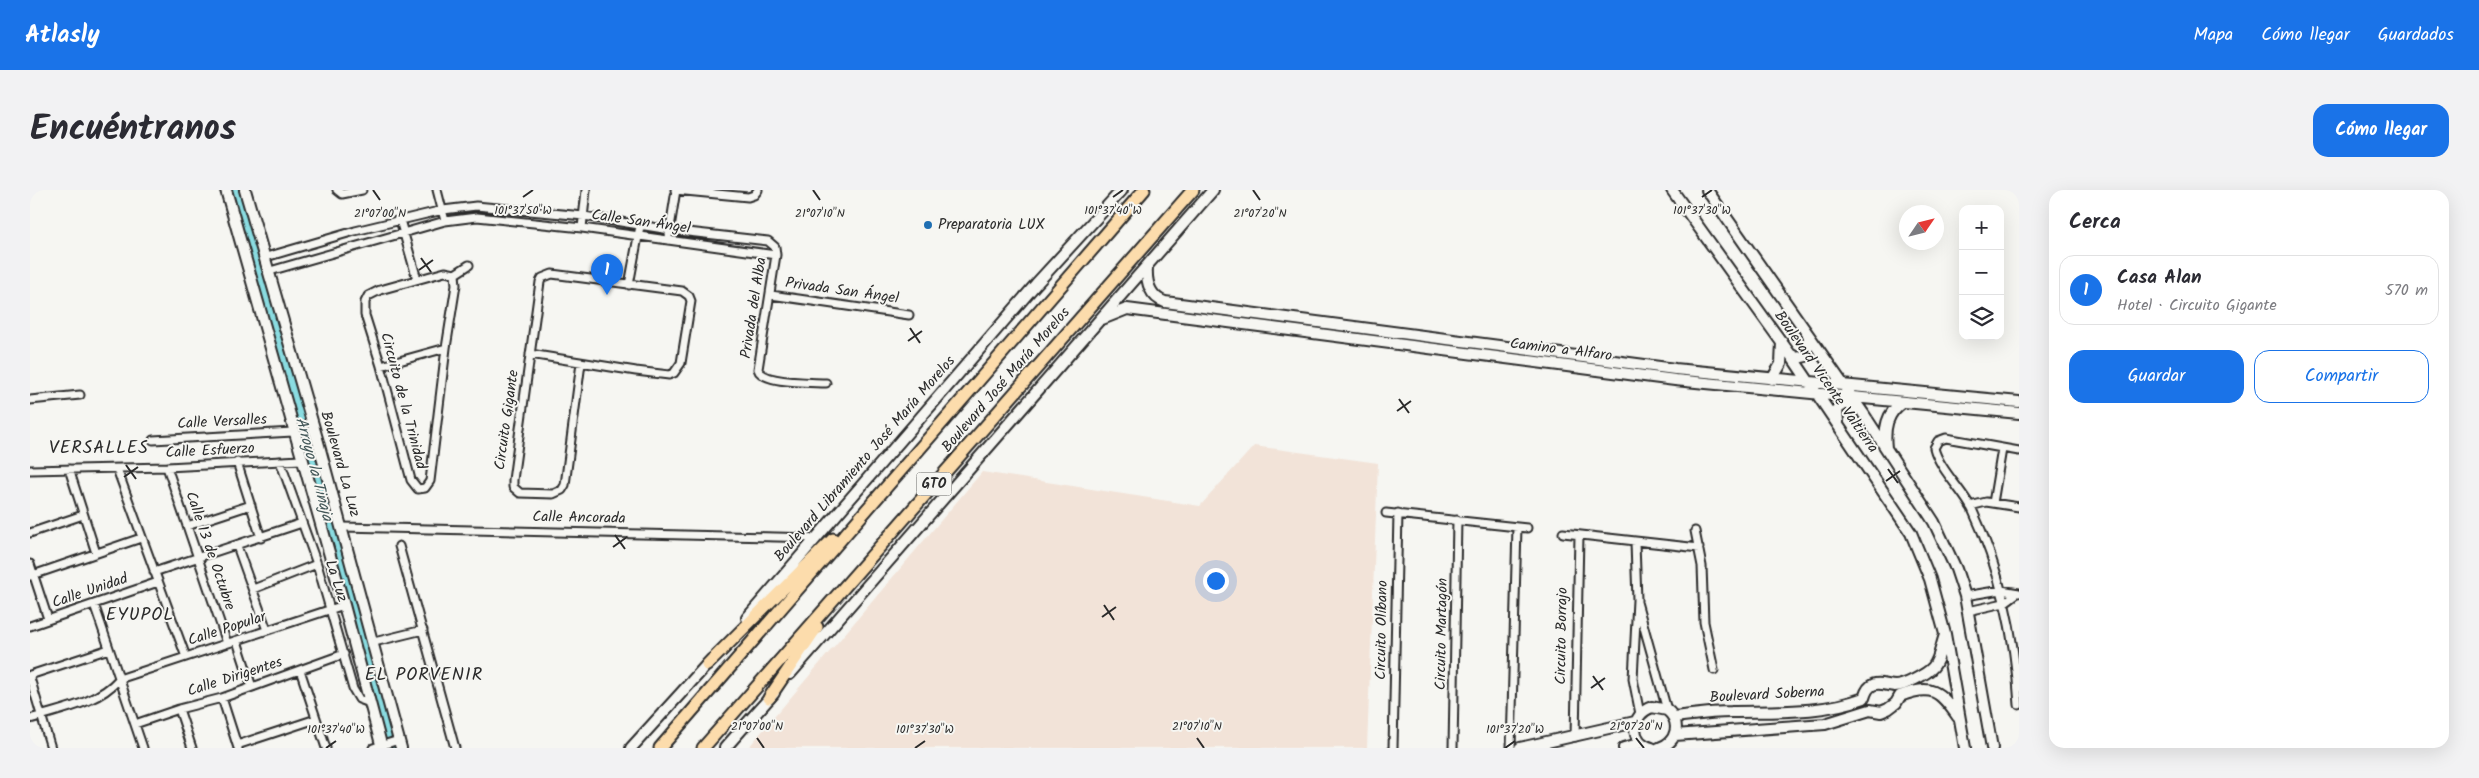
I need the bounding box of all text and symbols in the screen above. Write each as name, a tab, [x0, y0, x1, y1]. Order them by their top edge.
text: Atlasly	[25, 16, 100, 55]
text: Mapa	[2194, 21, 2233, 50]
text: Cómo llegar	[2261, 21, 2350, 50]
text: Guardados	[2378, 21, 2454, 50]
text: Encuéntranos	[30, 102, 236, 158]
button: Cómo llegar	[2313, 104, 2449, 157]
text: 101°37'50"W	[494, 201, 552, 220]
text: 101°37'40"W	[1084, 201, 1142, 220]
text: 101°37'30"W	[1673, 201, 1731, 220]
street label: Calle San Ángel	[590, 203, 692, 241]
text: 21°07'00"N	[354, 204, 406, 223]
text: 21°07'10"N	[795, 204, 845, 223]
text: 21°07'20"N	[1233, 204, 1287, 223]
north arrow	[1899, 205, 1944, 250]
map controls	[1959, 205, 2004, 340]
button: +	[1959, 205, 2004, 250]
text: Cerca	[2069, 206, 2121, 239]
place label: Preparatoria LUX	[938, 213, 1045, 237]
marker: Preparatoria LUX	[922, 219, 934, 231]
button: −	[1959, 250, 2004, 295]
pin: 1	[591, 254, 623, 295]
street label: Privada del Alba	[734, 256, 774, 360]
text: Casa Alan	[2117, 263, 2202, 293]
street label: Privada San Ángel	[784, 271, 901, 311]
text: 1	[2084, 278, 2088, 303]
text: 570 m	[2385, 278, 2428, 303]
text: Hotel · Circuito Gigante	[2117, 293, 2277, 318]
button: layers	[1959, 295, 2004, 340]
street label: Boulevard José María Morelos	[936, 301, 1077, 458]
street label: Boulevard Vicente Valtierra	[1768, 306, 1884, 458]
street label: Circuito de la Trinidad	[373, 330, 433, 473]
street label: Camino a Alfaro	[1509, 332, 1614, 368]
street label: Boulevard Libramiento José María Morelos	[768, 350, 962, 568]
button: Guardar	[2069, 350, 2244, 403]
button: Compartir	[2254, 350, 2429, 403]
street label: Circuito Gigante	[488, 368, 526, 472]
street label: Calle Versalles	[177, 408, 268, 436]
street label: Boulevard La Luz	[313, 408, 367, 520]
water label: Arroyo la Tinaja	[288, 414, 340, 525]
district label: VERSALLES	[49, 434, 149, 463]
street label: Calle Esfuerzo	[165, 437, 255, 465]
road number: GTO	[916, 472, 952, 496]
street label: Calle 13 de Octubre	[178, 488, 242, 614]
street label: Calle Ancorada	[532, 505, 626, 531]
street label: La Luz	[318, 557, 354, 606]
street label: Calle Unidad	[49, 567, 132, 615]
your location	[1203, 568, 1229, 594]
street label: Circuito Martagón	[1429, 578, 1455, 690]
street label: Circuito Olíbano	[1369, 580, 1395, 680]
street label: Circuito Borrajo	[1549, 587, 1575, 685]
district label: EYUPOL	[106, 601, 174, 630]
street label: Calle Popular	[185, 605, 270, 653]
street label: Calle Dirigentes	[184, 650, 286, 704]
district label: EL PORVENIR	[365, 661, 483, 690]
street label: Boulevard Soberna	[1709, 680, 1825, 710]
text: 21°07'00"N	[731, 717, 783, 736]
text: 21°07'10"N	[1172, 717, 1222, 736]
text: 21°07'20"N	[1609, 717, 1663, 736]
text: 101°37'40"W	[307, 720, 365, 739]
text: 101°37'30"W	[896, 720, 954, 739]
text: 101°37'20"W	[1486, 720, 1544, 739]

